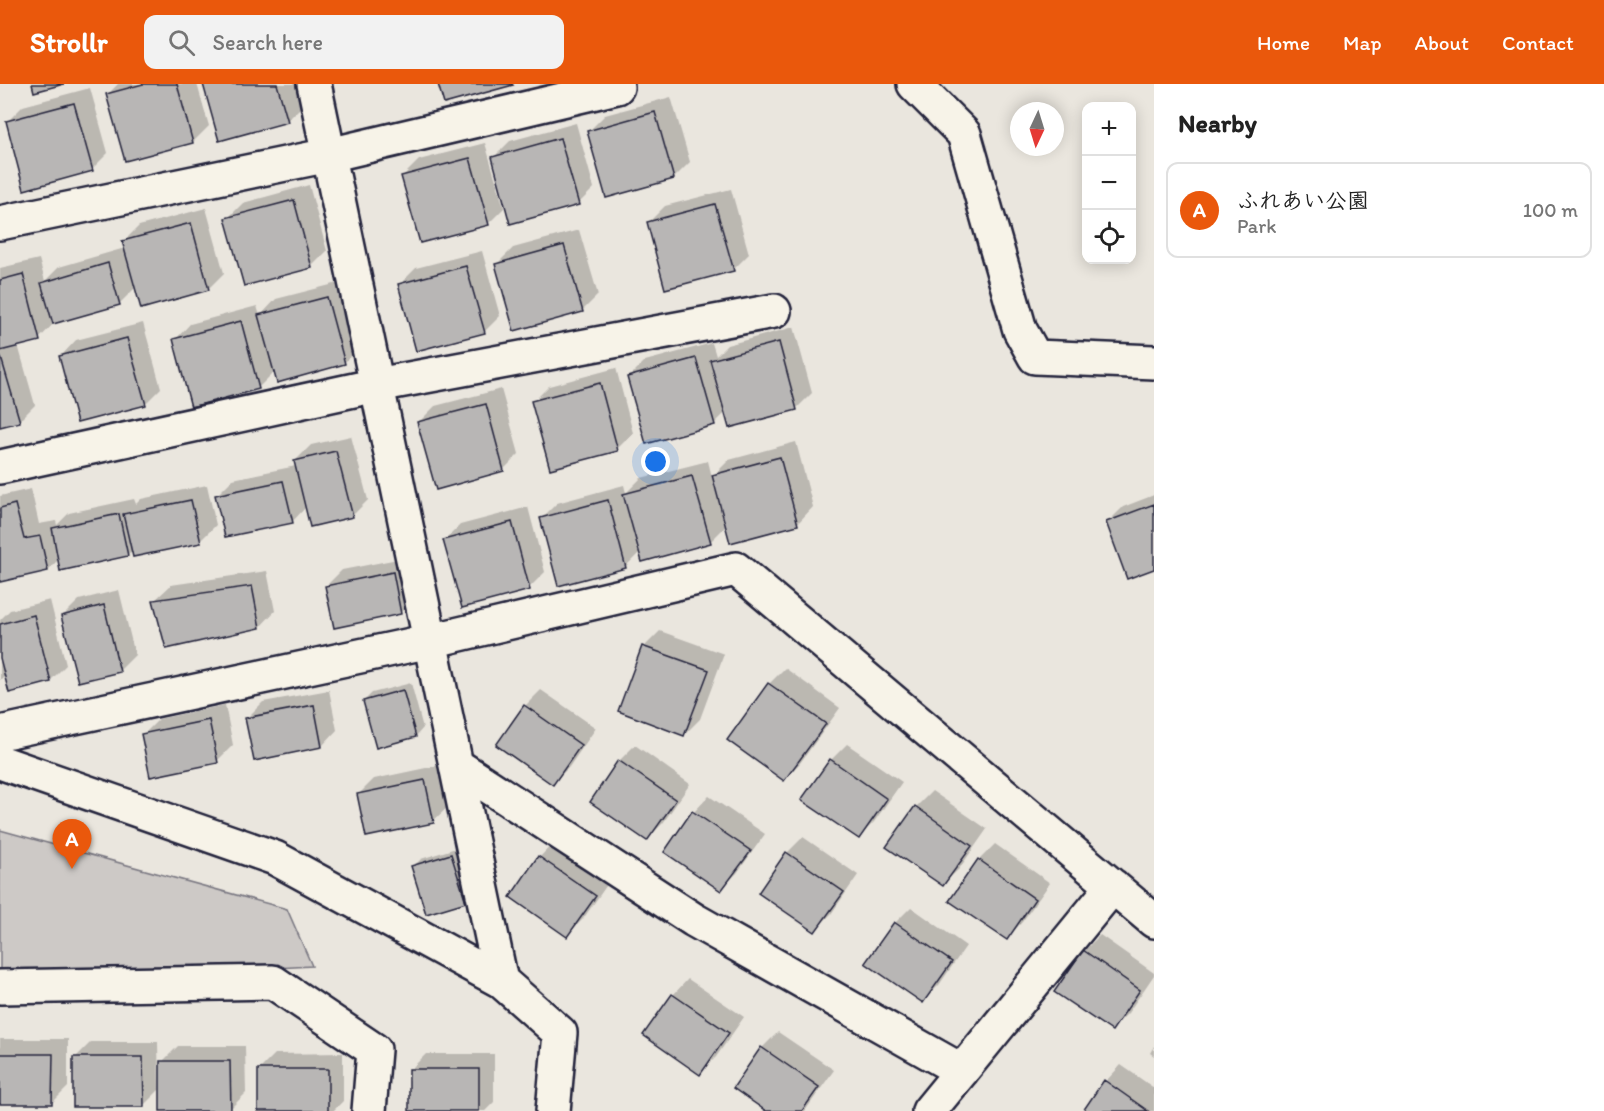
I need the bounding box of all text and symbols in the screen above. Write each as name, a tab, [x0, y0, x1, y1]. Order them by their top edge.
search box	[144, 15, 564, 69]
text: Strollr	[30, 25, 108, 59]
icon: search	[165, 26, 198, 59]
text: Search here	[213, 29, 323, 56]
text: Home	[1257, 30, 1310, 55]
text: Map	[1343, 30, 1382, 55]
text: About	[1415, 30, 1469, 55]
text: Contact	[1502, 30, 1574, 55]
north arrow	[1010, 102, 1064, 156]
map controls	[1082, 102, 1136, 264]
button: +	[1082, 102, 1136, 156]
text: Nearby	[1178, 107, 1257, 139]
button: −	[1082, 156, 1136, 210]
text: ふれあい公園	[1237, 187, 1369, 214]
text: A	[1193, 198, 1206, 222]
text: 100 m	[1523, 198, 1578, 222]
button: locate	[1082, 210, 1136, 264]
text: Park	[1237, 214, 1276, 238]
your location	[641, 447, 670, 476]
pin: A	[52, 820, 92, 869]

